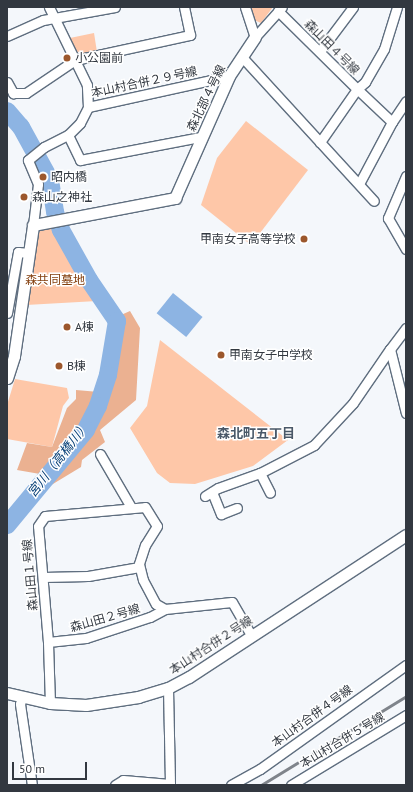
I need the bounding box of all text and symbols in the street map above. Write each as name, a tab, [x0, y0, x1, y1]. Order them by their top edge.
street label: 森山田４号線	[301, 16, 363, 78]
place label: 小公園前	[75, 51, 123, 65]
marker: 小公園前	[62, 53, 72, 63]
street label: 森北部４号線	[184, 62, 228, 134]
street label: 本山村合併２９号線	[90, 64, 198, 100]
place label: 昭内橋	[51, 170, 87, 184]
marker: 昭内橋	[38, 172, 48, 182]
place label: 森山之神社	[32, 190, 92, 204]
marker: 森山之神社	[19, 192, 29, 202]
place label: 甲南女子高等学校	[200, 232, 296, 246]
marker: 甲南女子高等学校	[299, 234, 309, 244]
park label: 森共同墓地	[25, 273, 85, 287]
place label: A棟	[75, 320, 94, 334]
marker: A棟	[62, 322, 72, 332]
place label: 甲南女子中学校	[229, 348, 313, 362]
marker: 甲南女子中学校	[216, 350, 226, 360]
place label: B棟	[67, 359, 86, 373]
marker: B棟	[54, 361, 64, 371]
water label: 宮川（高橋川）	[25, 419, 93, 501]
district label: 森北町五丁目	[217, 426, 295, 442]
street label: 森山田１号線	[20, 539, 40, 611]
street label: 森山田２号線	[68, 601, 142, 635]
street label: 本山村合併２号線	[167, 613, 255, 677]
street label: 本山村合併４号線	[269, 682, 355, 750]
street label: 本山村合併５号線	[297, 709, 387, 771]
scale bar	[14, 754, 89, 780]
text: 50 m	[19, 761, 45, 776]

